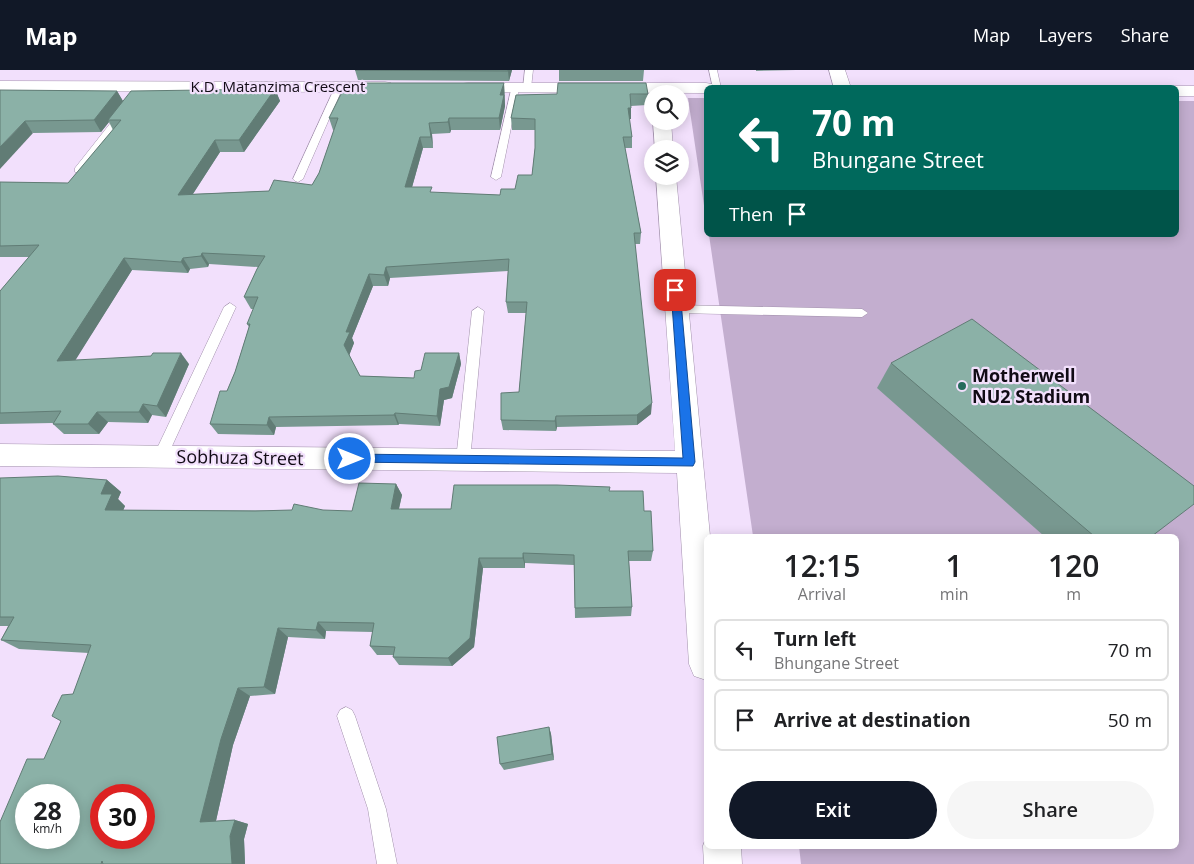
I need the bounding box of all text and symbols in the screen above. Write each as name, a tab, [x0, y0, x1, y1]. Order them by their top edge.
text: Map	[25, 19, 77, 52]
text: Map	[973, 23, 1010, 47]
text: Layers	[1038, 23, 1093, 47]
text: Share	[1121, 23, 1169, 47]
street label: K.D. Matanzima Crescent	[191, 76, 365, 96]
map controls	[644, 85, 689, 185]
button: search	[644, 85, 689, 130]
text: 70 m	[812, 99, 895, 146]
icon: left	[729, 105, 794, 170]
button: layers	[644, 140, 689, 185]
text: Bhungane Street	[812, 144, 984, 174]
icon: arrive	[783, 200, 811, 228]
text: Then	[729, 201, 773, 227]
pin	[654, 269, 696, 311]
icon: arrive	[661, 276, 689, 304]
place label: Motherwell NU2 Stadium	[972, 363, 1090, 408]
marker: Motherwell NU2 Stadium	[956, 380, 968, 392]
position arrow	[323, 432, 375, 484]
street label: Sobhuza Street	[176, 444, 304, 470]
text: 12:15	[784, 545, 860, 586]
text: 1	[946, 545, 963, 586]
text: 120	[1048, 545, 1099, 586]
text: Arrival	[798, 583, 846, 605]
text: min	[940, 583, 969, 605]
text: m	[1066, 583, 1081, 605]
text: Turn left	[774, 626, 856, 652]
icon: left	[731, 636, 759, 664]
text: 70 m	[1108, 637, 1152, 663]
text: Bhungane Street	[774, 652, 899, 674]
icon: arrive	[731, 706, 759, 734]
text: Arrive at destination	[774, 707, 971, 733]
text: 50 m	[1108, 707, 1152, 733]
button: Exit	[729, 781, 937, 839]
button: Share	[947, 781, 1154, 839]
speed limit sign: 30	[90, 784, 155, 849]
text: 28	[33, 793, 62, 827]
text: km/h	[33, 820, 62, 837]

